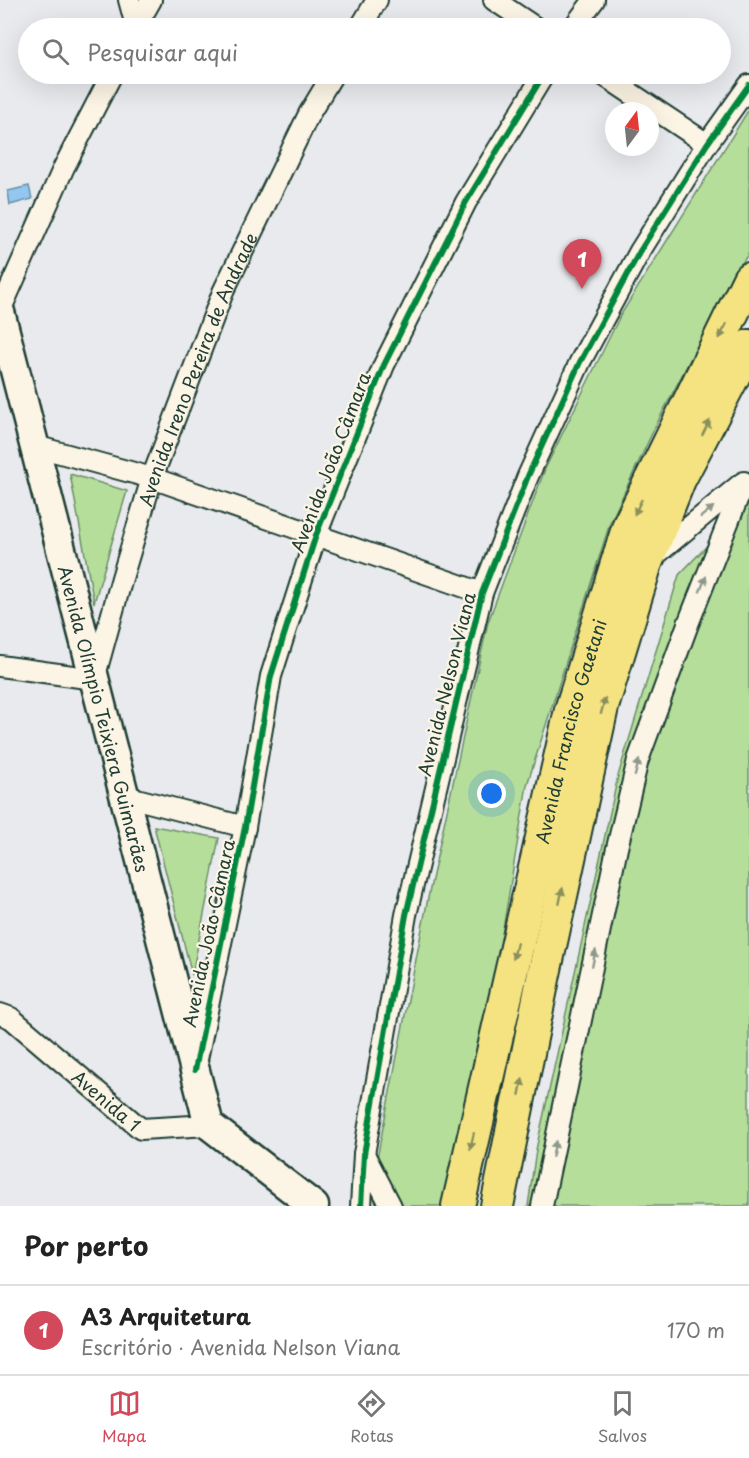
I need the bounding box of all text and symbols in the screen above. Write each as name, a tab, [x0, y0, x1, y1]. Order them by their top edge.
search box	[18, 18, 731, 84]
icon: search	[39, 35, 72, 68]
text: Pesquisar aqui	[87, 35, 238, 68]
north arrow	[605, 102, 659, 156]
street label: Avenida Ireno Pereira de Andrade	[131, 228, 263, 509]
pin: 1	[562, 240, 602, 289]
one-way arrow	[718, 322, 728, 340]
street label: Avenida João Câmara	[283, 367, 377, 556]
one-way arrow	[701, 420, 711, 437]
one-way arrow	[634, 498, 643, 515]
one-way arrow	[699, 506, 714, 519]
street label: Avenida Olímpio Teixiera Guimarães	[52, 562, 157, 875]
one-way arrow	[699, 575, 709, 593]
street label: Avenida Nelson Viana	[410, 589, 482, 779]
street label: Avenida Francisco Gaetani	[528, 615, 612, 846]
one-way arrow	[598, 696, 608, 715]
one-way arrow	[632, 758, 642, 777]
your location	[477, 779, 506, 808]
street label: Avenida João Câmara	[175, 836, 241, 1029]
one-way arrow	[556, 887, 566, 905]
one-way arrow	[510, 942, 520, 960]
one-way arrow	[589, 948, 599, 967]
street label: Avenida 1	[67, 1063, 147, 1137]
one-way arrow	[517, 1077, 526, 1096]
one-way arrow	[466, 1132, 476, 1150]
one-way arrow	[550, 1139, 559, 1158]
text: Por perto	[24, 1226, 148, 1265]
text: A3 Arquitetura	[81, 1299, 251, 1332]
text: 1	[39, 1315, 48, 1345]
text: 170 m	[667, 1315, 725, 1345]
text: Escritório · Avenida Nelson Viana	[81, 1332, 400, 1362]
tab: Mapa	[102, 1387, 146, 1447]
tab: Rotas	[350, 1387, 394, 1447]
tab: Salvos	[598, 1387, 647, 1447]

